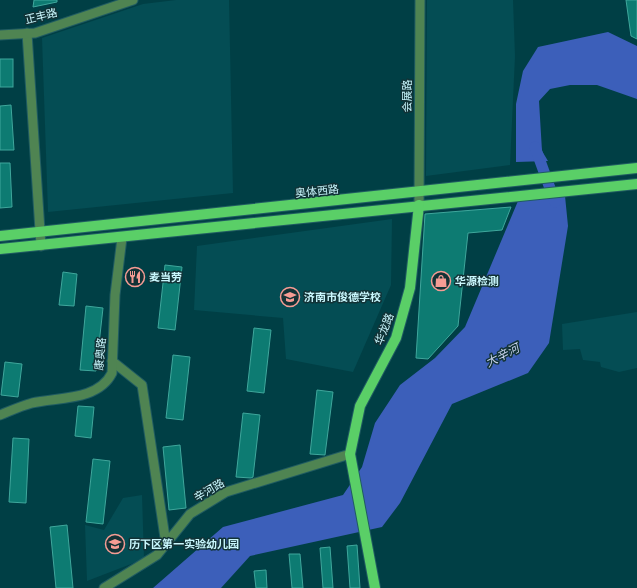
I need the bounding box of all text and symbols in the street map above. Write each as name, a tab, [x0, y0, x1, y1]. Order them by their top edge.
street label: 正丰路	[23, 5, 59, 27]
street label: 会展路	[400, 80, 414, 113]
street label: 奥体西路	[294, 182, 340, 200]
restaurant icon: 麦当劳	[124, 266, 146, 288]
place label: 麦当劳	[149, 270, 182, 284]
shop icon: 华源检测	[430, 270, 452, 292]
place label: 华源检测	[455, 274, 499, 288]
school or university icon: 济南市俊德学校	[279, 286, 301, 308]
place label: 济南市俊德学校	[304, 290, 381, 304]
street label: 华龙路	[372, 311, 396, 347]
street label: 康奥路	[92, 337, 108, 371]
water label: 大辛河	[483, 339, 523, 370]
street label: 辛河路	[191, 476, 227, 504]
school or university icon: 历下区第一实验幼儿园	[104, 533, 126, 555]
place label: 历下区第一实验幼儿园	[129, 537, 239, 551]

